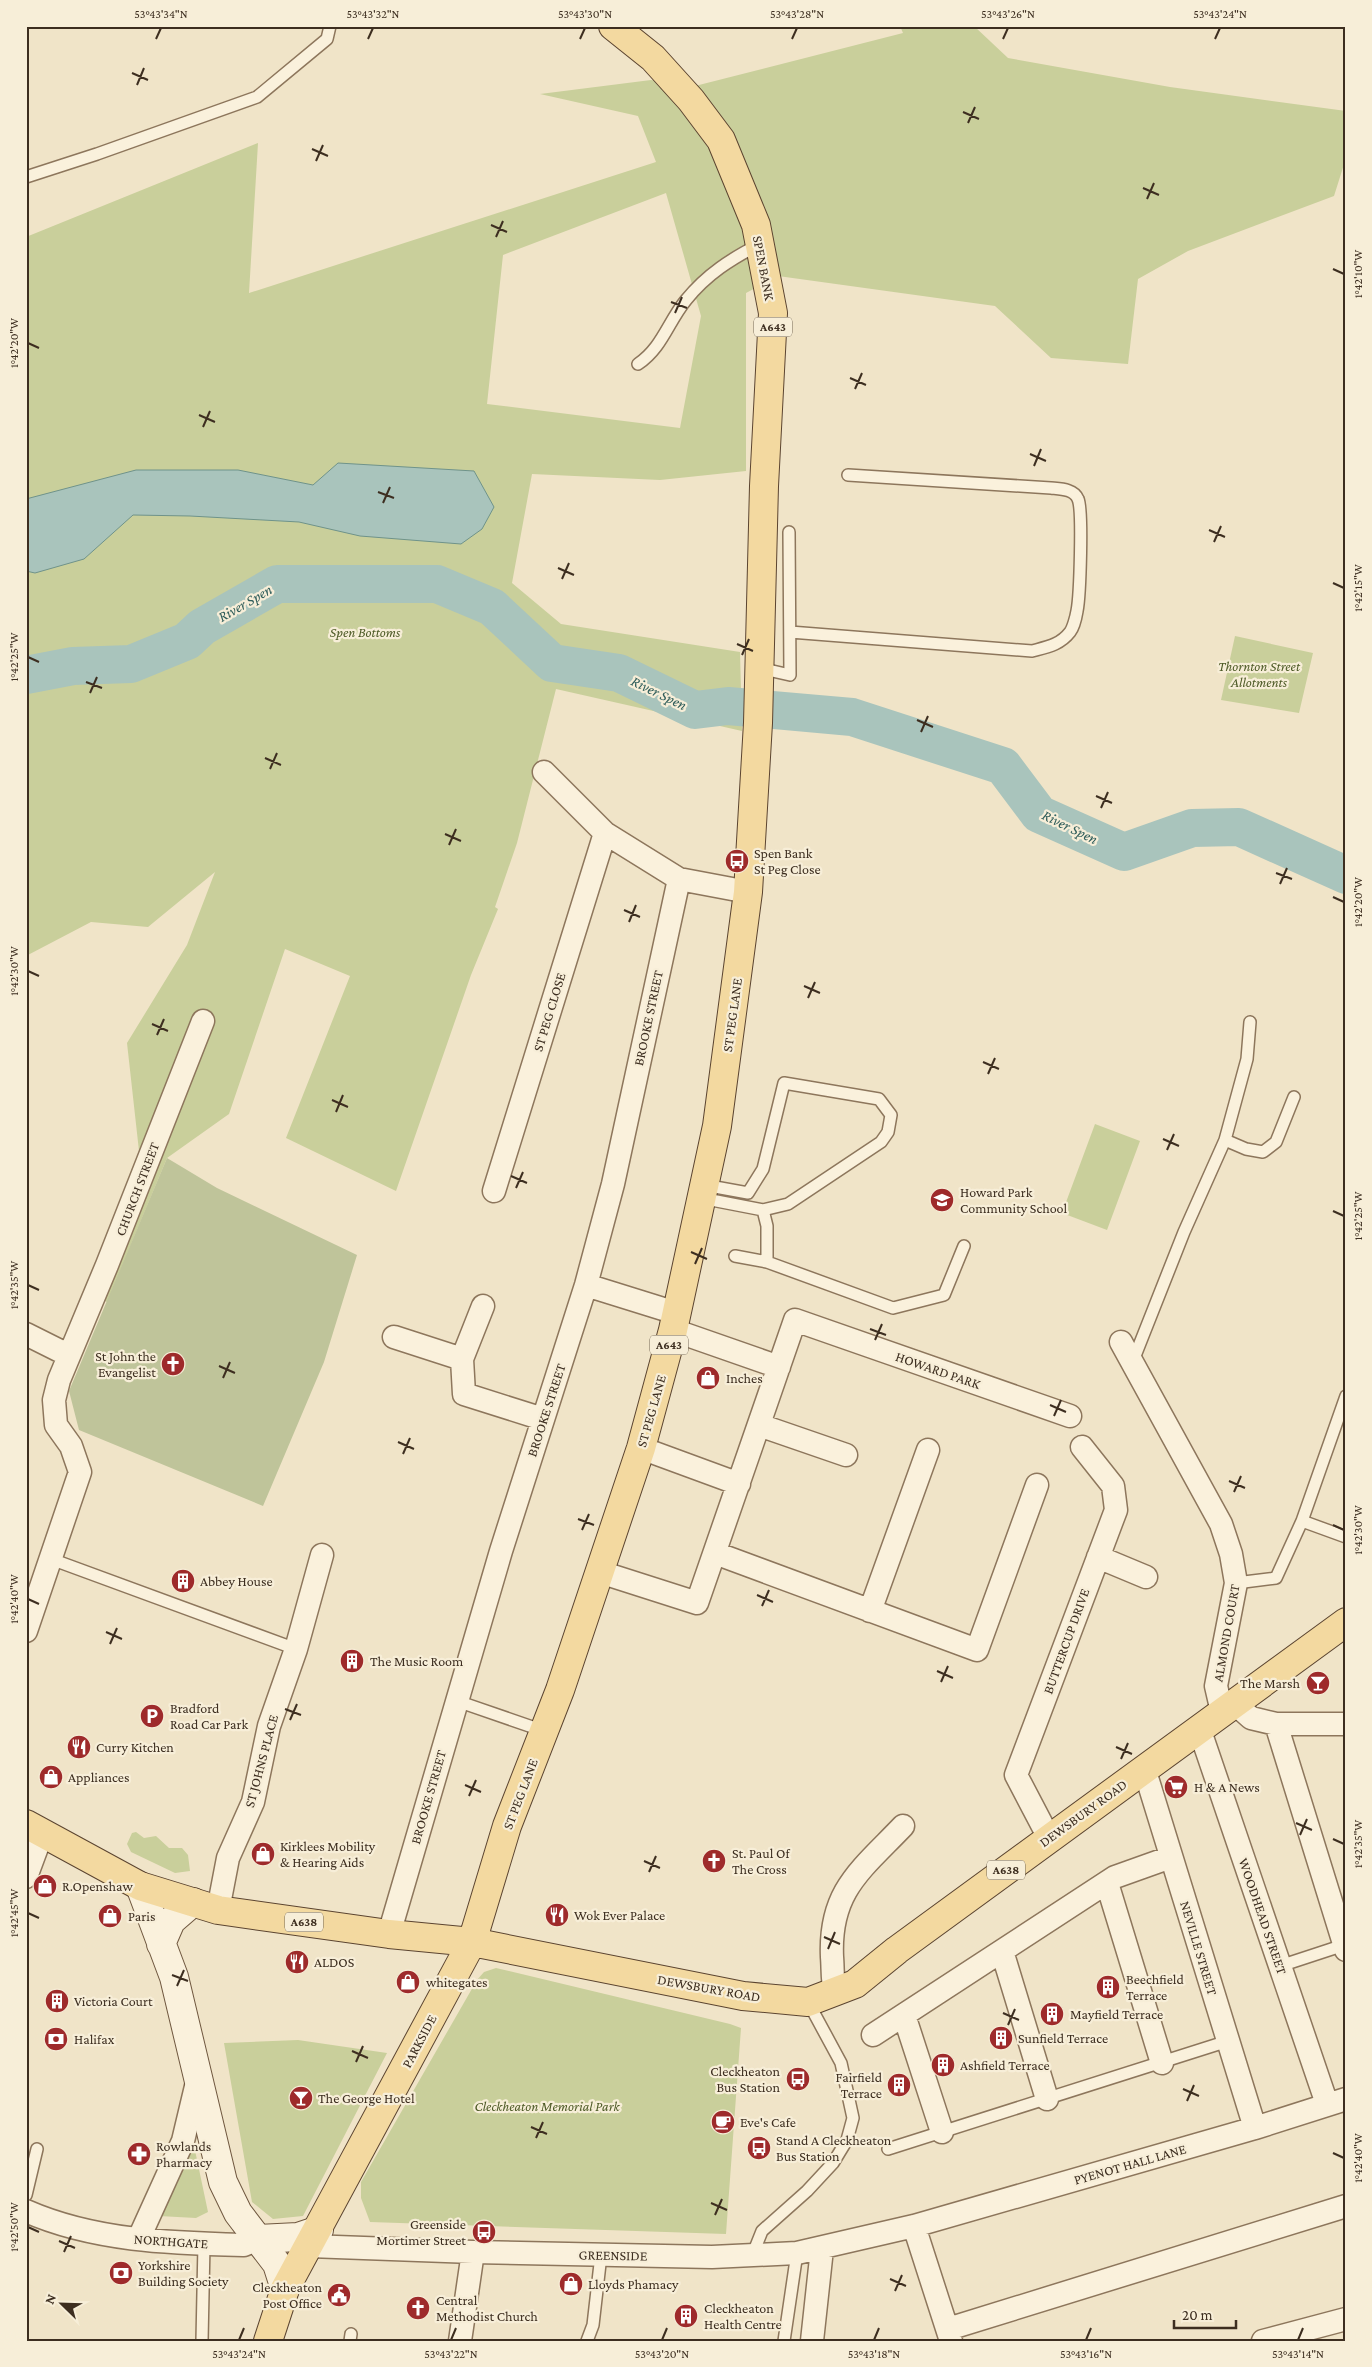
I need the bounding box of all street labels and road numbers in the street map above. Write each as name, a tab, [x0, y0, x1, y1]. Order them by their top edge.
street label: SPEN BANK	[750, 234, 778, 303]
road number: A643	[754, 318, 792, 337]
street label: BROOKE STREET	[630, 969, 666, 1067]
street label: ST PEG CLOSE	[529, 970, 569, 1053]
street label: ST PEG LANE	[719, 977, 745, 1053]
street label: CHURCH STREET	[112, 1140, 162, 1238]
road number: A643	[650, 1336, 688, 1354]
street label: HOWARD PARK	[893, 1348, 983, 1392]
street label: BROOKE STREET	[523, 1361, 569, 1459]
street label: ST PEG LANE	[633, 1373, 669, 1449]
street label: ALMOND COURT	[1210, 1583, 1243, 1683]
street label: BUTTERCUP DRIVE	[1039, 1586, 1093, 1696]
street label: ST JOHNS PLACE	[241, 1712, 281, 1809]
street label: BROOKE STREET	[407, 1748, 449, 1846]
street label: ST PEG LANE	[499, 1756, 541, 1832]
street label: DEWSBURY ROAD	[1036, 1776, 1130, 1850]
street label: WOODHEAD STREET	[1236, 1856, 1291, 1977]
road number: A638	[987, 1860, 1025, 1880]
street label: NEVILLE STREET	[1177, 1899, 1221, 1997]
road number: A638	[285, 1912, 323, 1931]
street label: DEWSBURY ROAD	[656, 1971, 762, 2005]
street label: PARKSIDE	[398, 2011, 440, 2070]
street label: PYENOT HALL LANE	[1072, 2140, 1188, 2188]
street label: NORTHGATE	[133, 2230, 209, 2252]
street label: GREENSIDE	[578, 2246, 648, 2264]

